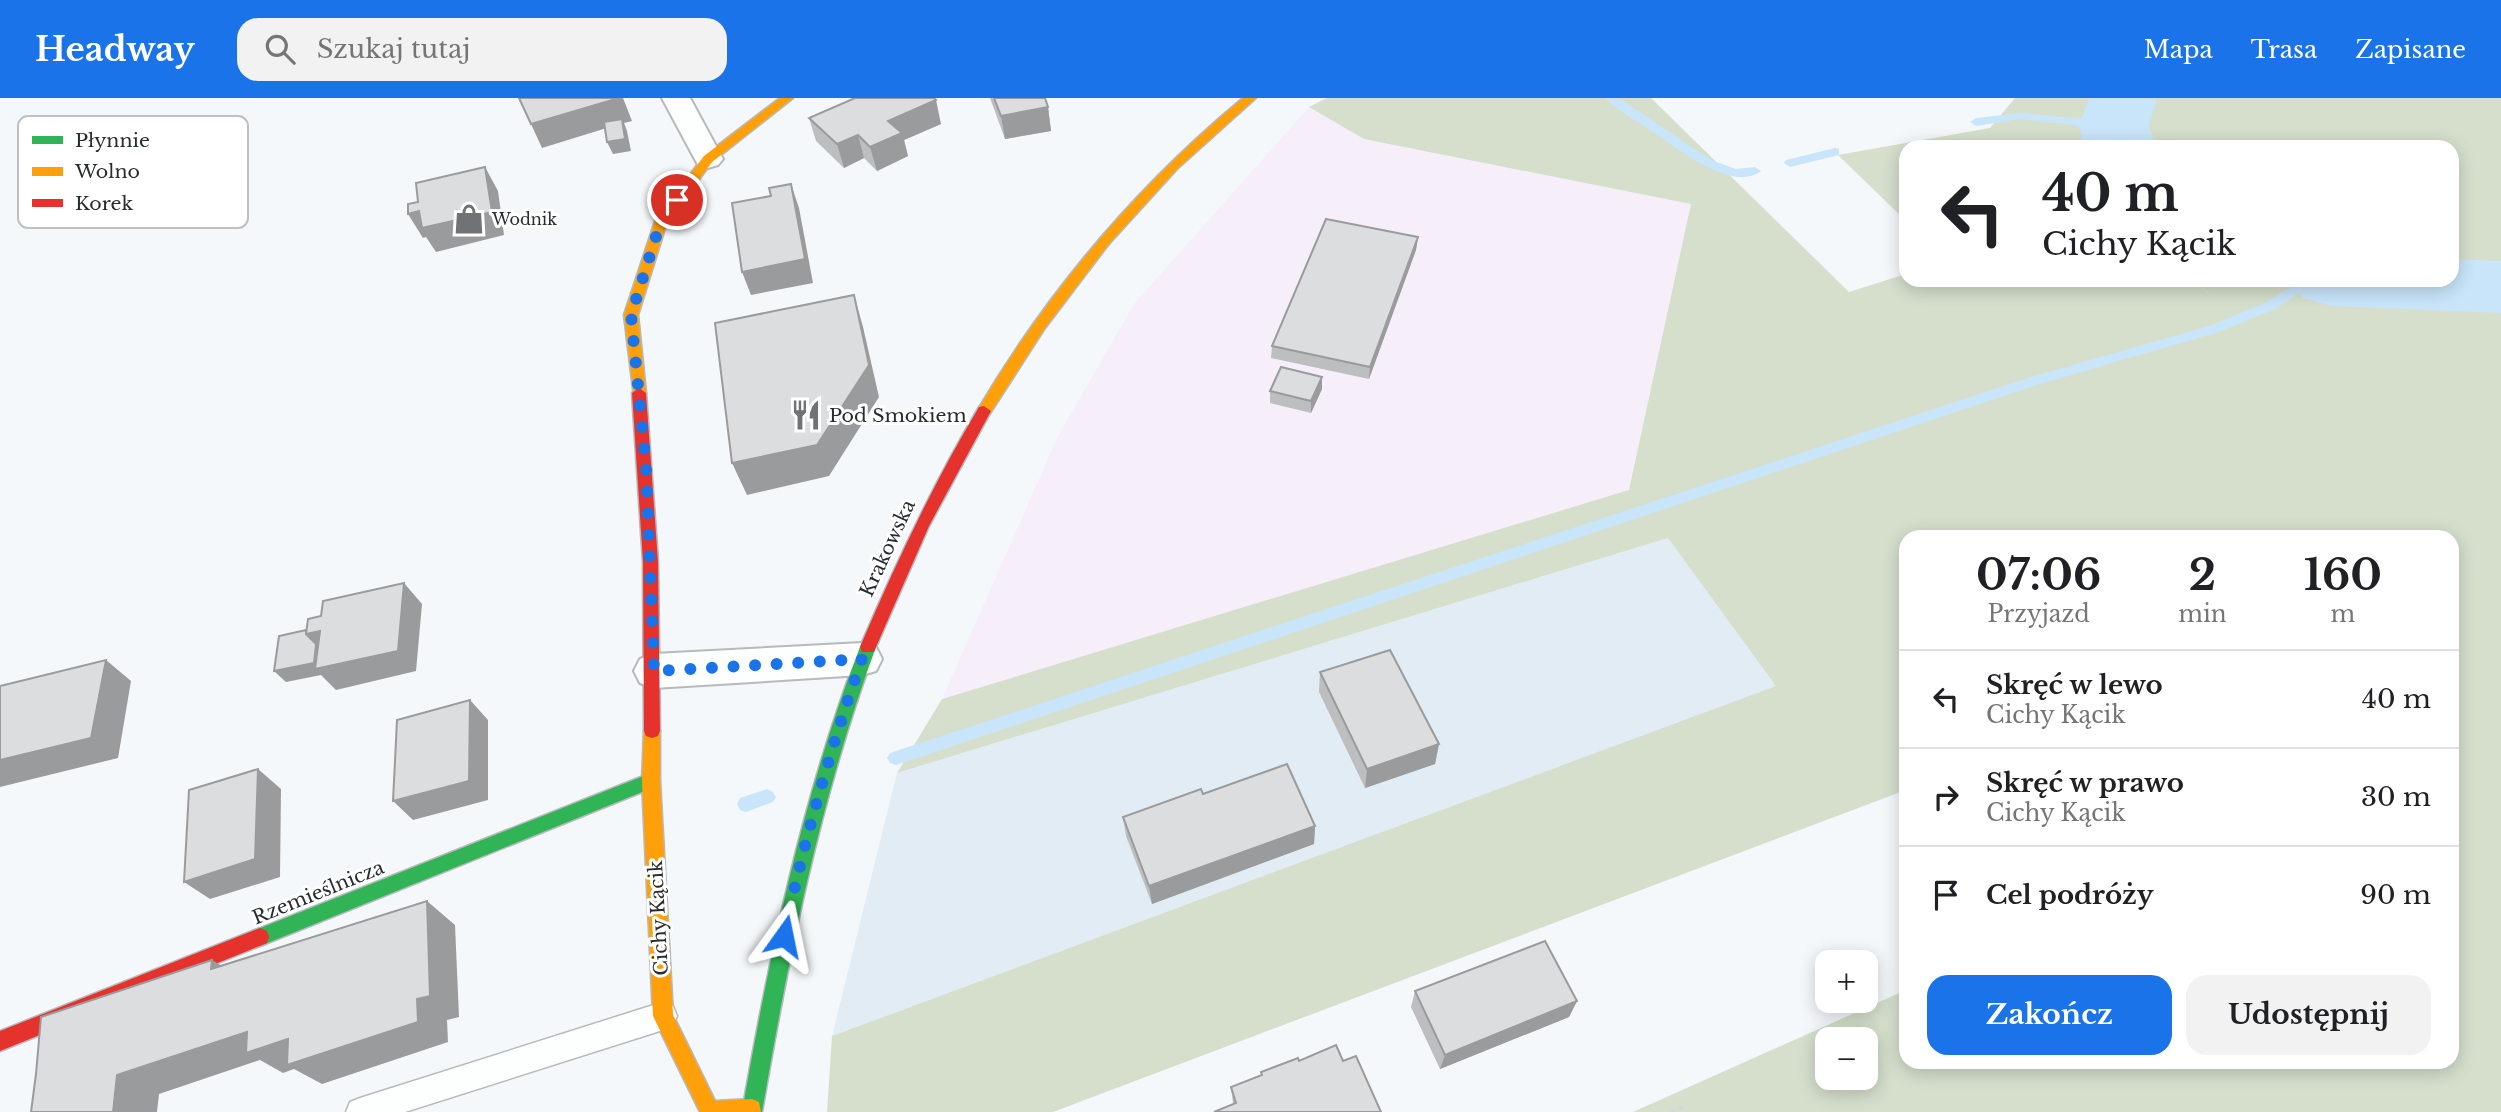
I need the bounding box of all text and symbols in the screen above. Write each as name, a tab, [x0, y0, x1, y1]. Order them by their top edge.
search box	[237, 18, 727, 81]
text: Headway	[35, 29, 195, 70]
icon: search	[261, 30, 299, 68]
text: Szukaj tutaj	[317, 33, 470, 65]
text: Mapa	[2144, 35, 2213, 64]
text: Trasa	[2251, 35, 2317, 64]
text: Zapisane	[2355, 35, 2466, 64]
legend	[18, 116, 248, 228]
text: Płynnie	[75, 129, 150, 152]
text: Wolno	[74, 160, 140, 183]
text: 40 m	[2042, 163, 2179, 224]
icon: left	[1927, 168, 2018, 259]
pin	[647, 170, 707, 230]
icon: arrive	[658, 181, 696, 219]
text: Korek	[75, 192, 133, 215]
shop icon: Wodnik	[452, 202, 486, 236]
place label: Wodnik	[491, 209, 557, 229]
text: Cichy Kącik	[2042, 224, 2236, 264]
restaurant icon: Pod Smokiem	[789, 398, 823, 432]
place label: Pod Smokiem	[829, 404, 967, 427]
street label: Krakowska	[855, 496, 920, 600]
text: 07:06	[1976, 549, 2101, 601]
text: 2	[2189, 549, 2216, 601]
text: 160	[2304, 549, 2382, 601]
text: Przyjazd	[1987, 600, 2090, 628]
text: min	[2178, 600, 2227, 628]
text: m	[2331, 600, 2355, 628]
text: Skręć w lewo	[1986, 669, 2163, 701]
icon: left	[1927, 680, 1965, 718]
text: 40 m	[2362, 683, 2431, 715]
text: Cichy Kącik	[1986, 701, 2126, 729]
text: Skręć w prawo	[1986, 767, 2184, 799]
icon: right	[1927, 778, 1965, 816]
text: 30 m	[2361, 781, 2431, 813]
text: Cichy Kącik	[1986, 799, 2126, 827]
street label: Rzemieślnicza	[249, 855, 388, 929]
street label: Cichy Kącik	[644, 860, 673, 976]
icon: arrive	[1927, 876, 1965, 914]
text: Cel podróży	[1986, 879, 2154, 911]
text: 90 m	[2360, 879, 2431, 911]
position arrow	[747, 899, 821, 973]
map controls	[1815, 950, 1878, 1090]
button: +	[1815, 950, 1878, 1013]
button: Zakończ	[1927, 975, 2172, 1055]
button: Udostępnij	[2186, 975, 2431, 1055]
button: −	[1815, 1027, 1878, 1090]

